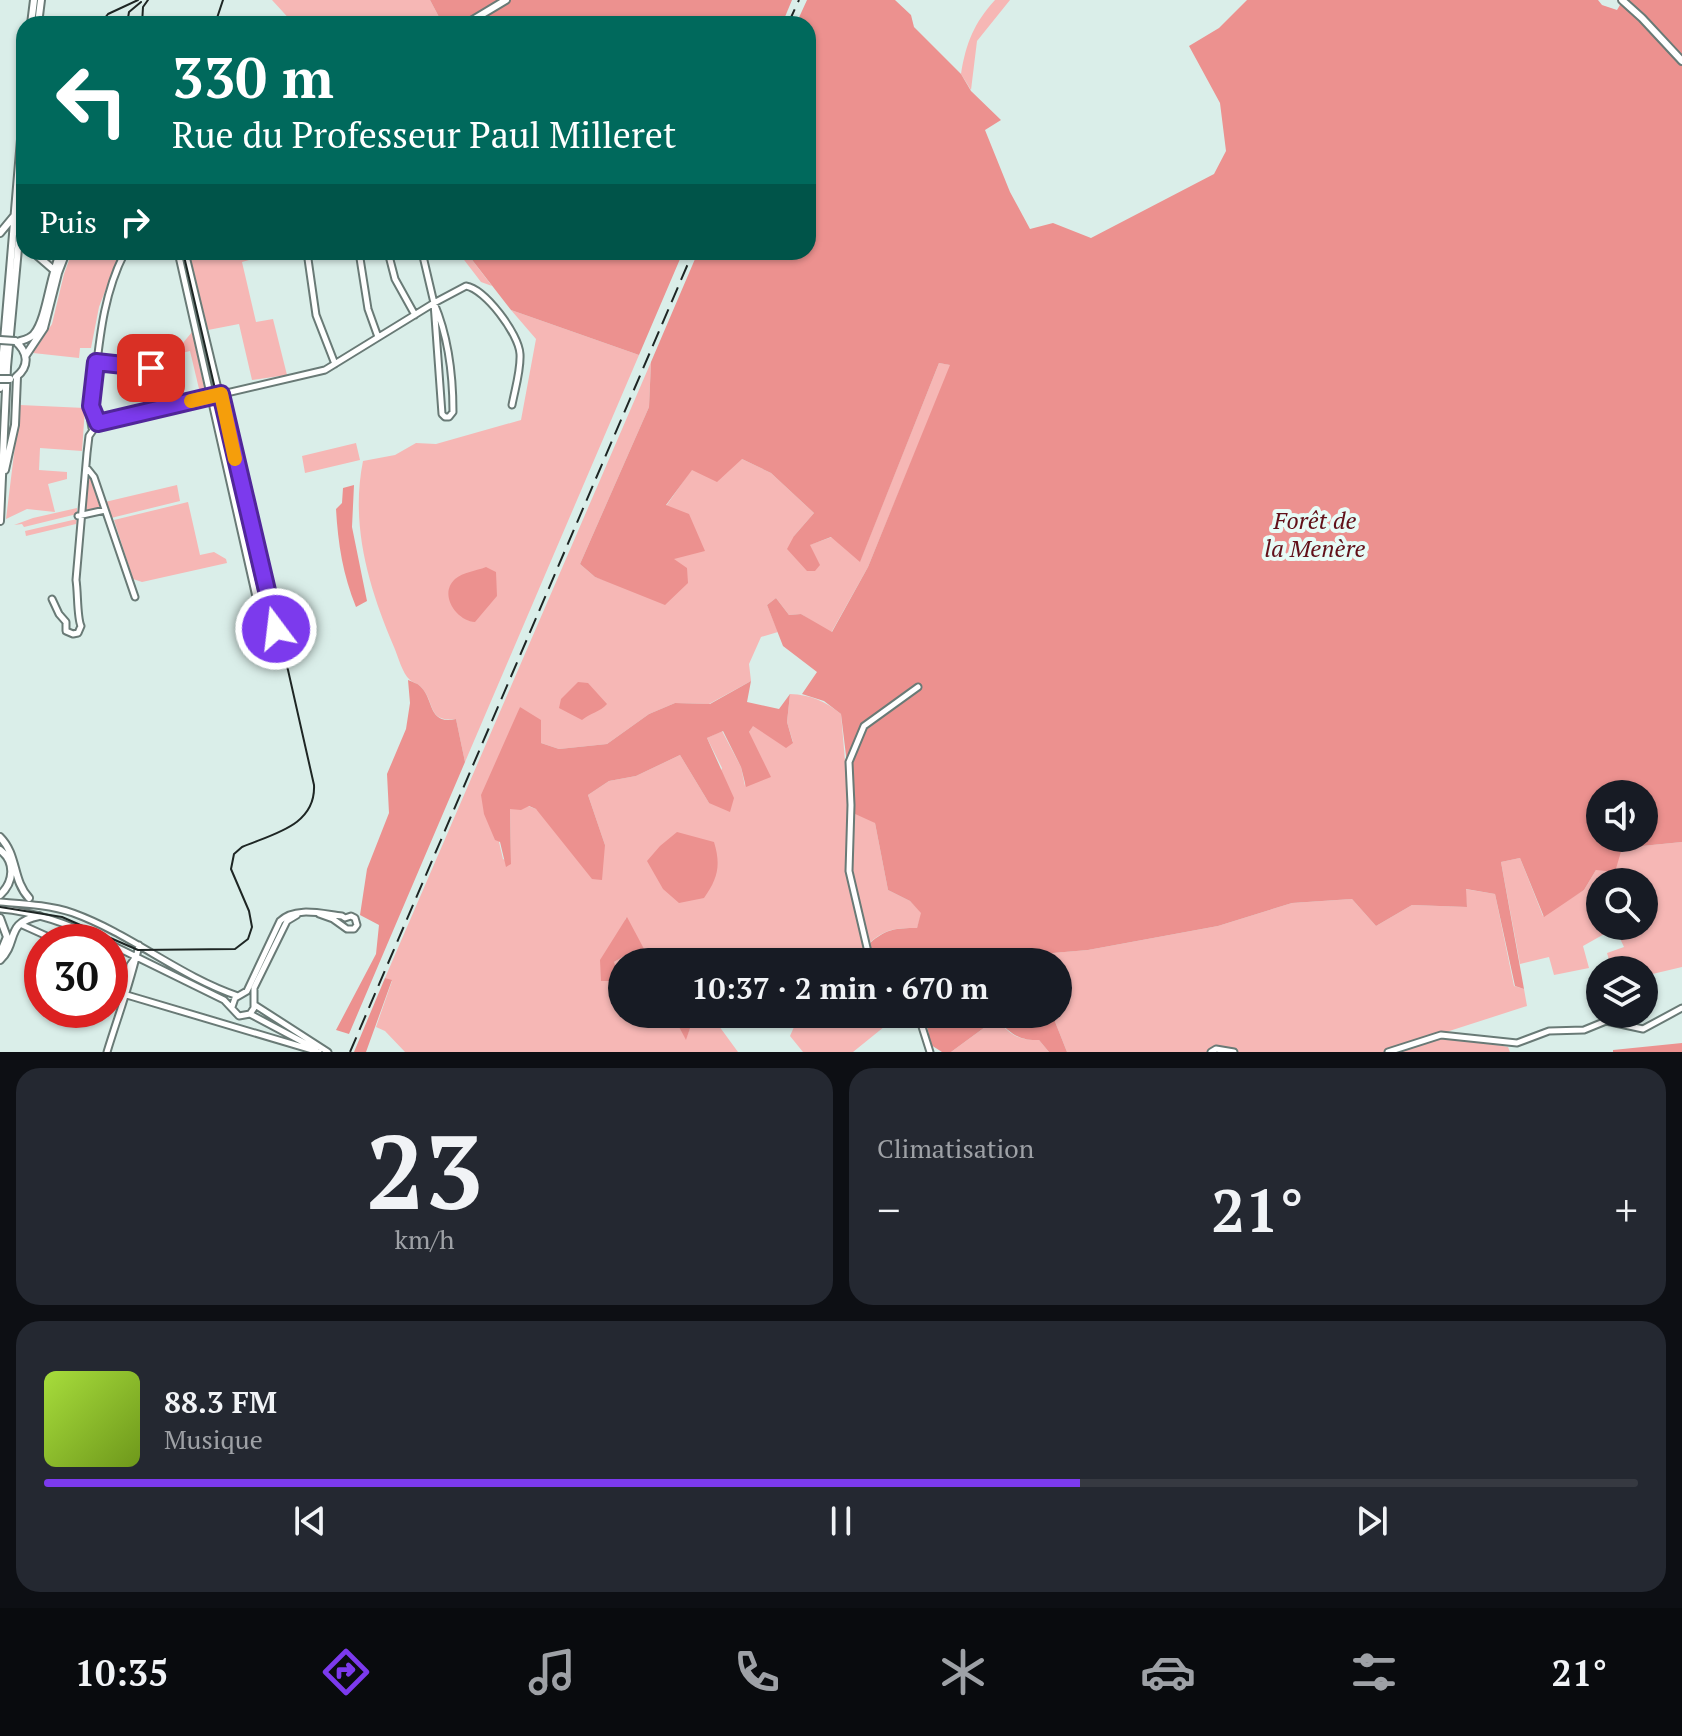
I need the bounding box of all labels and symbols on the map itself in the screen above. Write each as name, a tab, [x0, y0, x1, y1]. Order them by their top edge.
pin	[117, 334, 185, 402]
park label: Forêt de la Menère	[1264, 504, 1366, 564]
position arrow	[234, 587, 318, 671]
speed limit sign: 30	[24, 924, 128, 1028]

